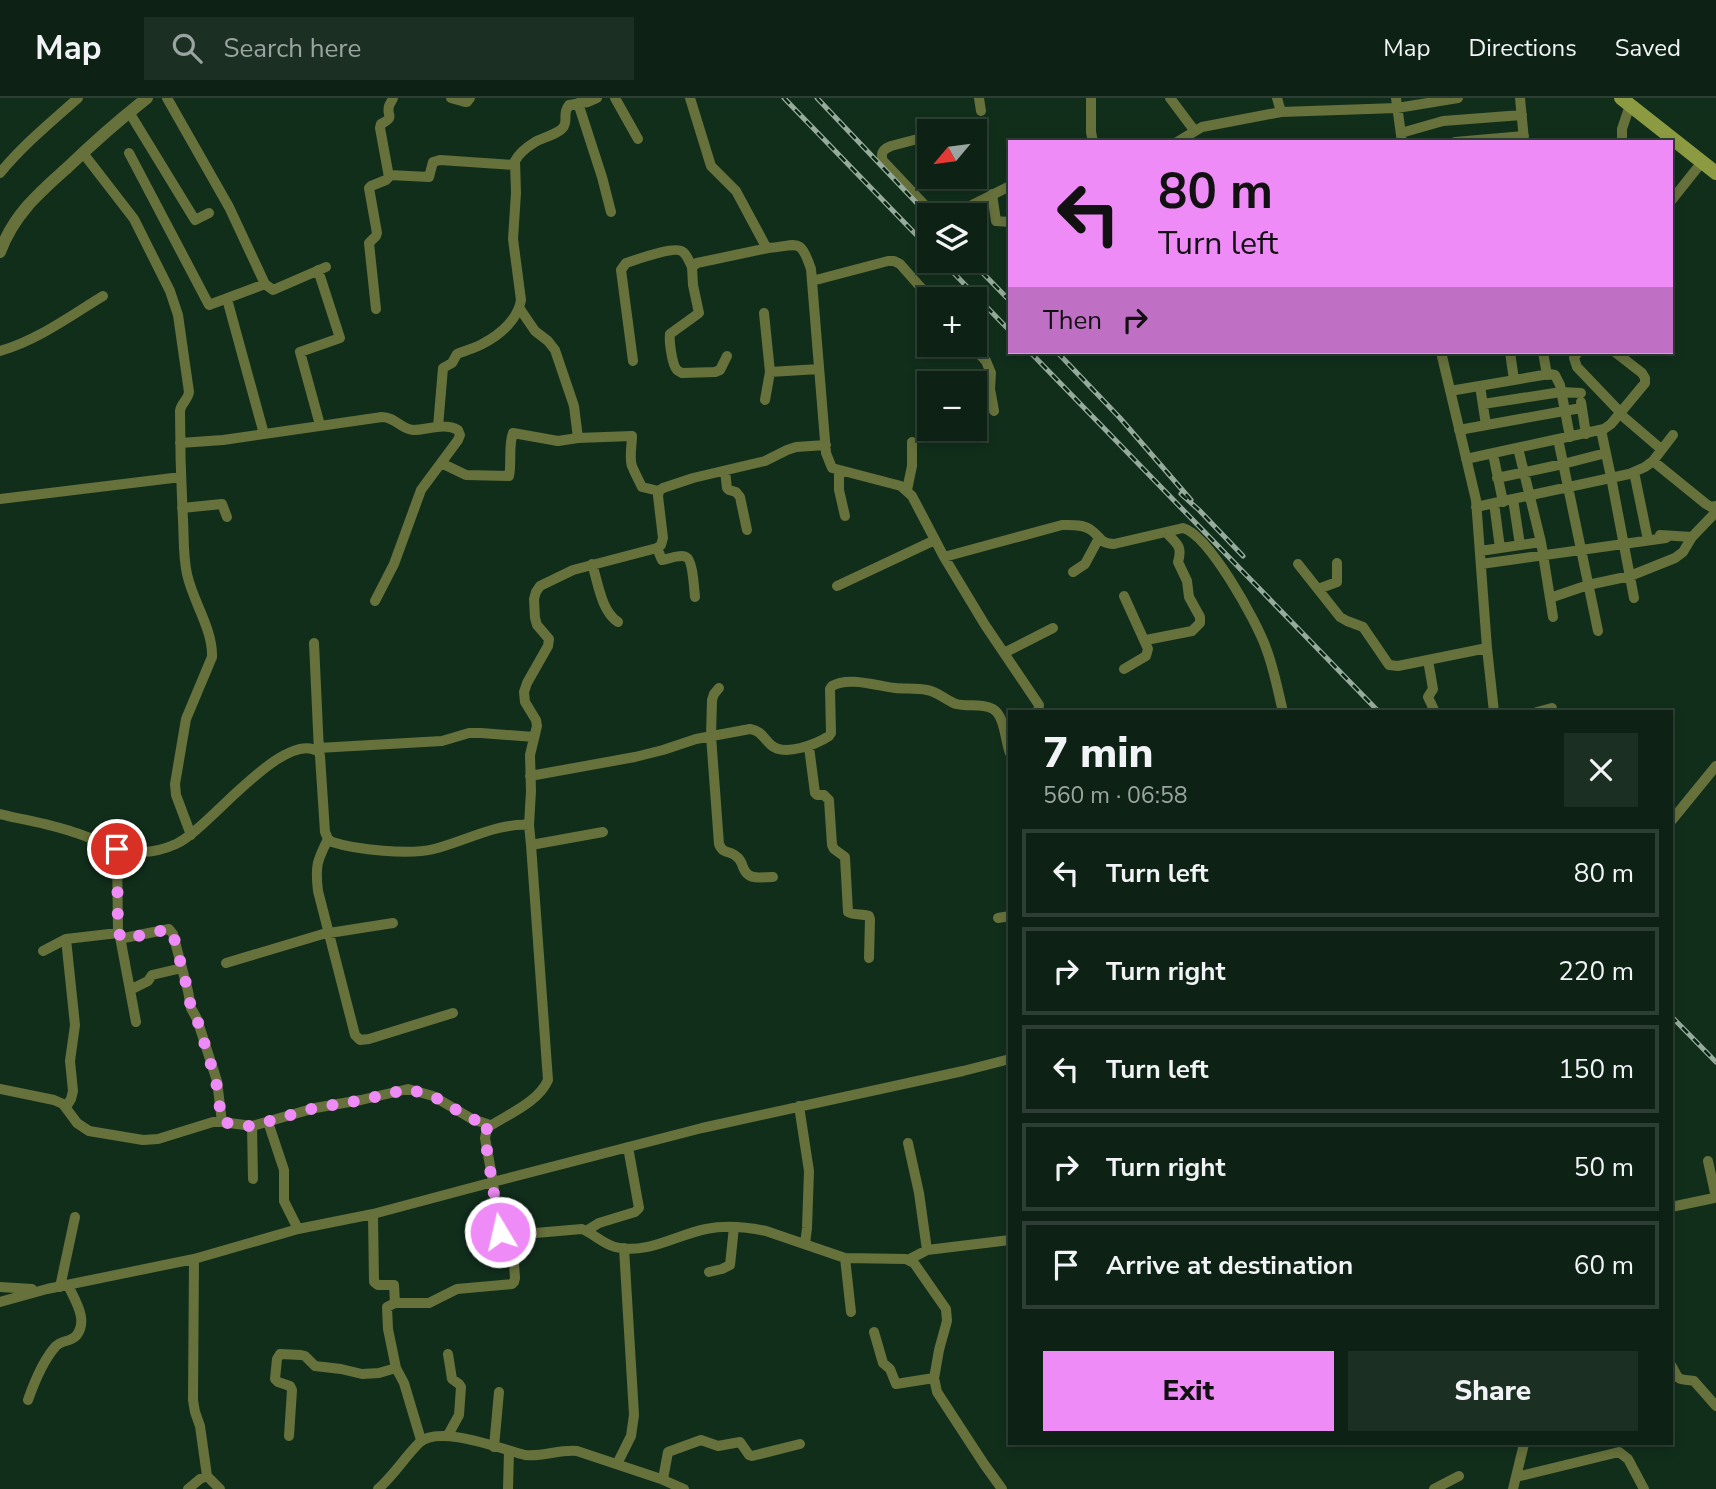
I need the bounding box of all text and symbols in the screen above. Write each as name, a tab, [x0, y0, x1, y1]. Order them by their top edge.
search box	[144, 17, 634, 80]
text: Map	[35, 26, 102, 71]
icon: search	[168, 29, 206, 67]
text: Search here	[224, 31, 361, 66]
text: Map	[1383, 32, 1430, 64]
text: Directions	[1468, 32, 1577, 64]
text: Saved	[1615, 32, 1681, 64]
north arrow	[917, 119, 987, 189]
map controls	[917, 119, 987, 441]
text: 80 m	[1158, 158, 1273, 225]
icon: left	[1043, 168, 1134, 259]
button: layers	[917, 203, 987, 273]
text: Turn left	[1158, 222, 1278, 265]
button: +	[917, 287, 987, 357]
icon: right	[1116, 301, 1154, 339]
text: Then	[1043, 303, 1102, 338]
button: −	[917, 371, 987, 441]
text: 7 min	[1043, 725, 1153, 782]
button: close	[1564, 733, 1638, 807]
text: 560 m · 06:58	[1043, 780, 1188, 811]
pin	[87, 819, 147, 879]
icon: arrive	[98, 830, 136, 868]
icon: left	[1047, 854, 1085, 892]
text: Turn left	[1106, 856, 1209, 891]
text: 80 m	[1574, 856, 1634, 891]
icon: right	[1047, 952, 1085, 990]
text: Turn right	[1106, 954, 1225, 989]
text: 220 m	[1558, 954, 1634, 989]
icon: left	[1047, 1050, 1085, 1088]
text: Turn left	[1106, 1052, 1209, 1087]
text: 150 m	[1558, 1052, 1634, 1087]
icon: right	[1047, 1148, 1085, 1186]
text: Turn right	[1106, 1150, 1225, 1185]
text: 50 m	[1574, 1150, 1634, 1185]
position arrow	[463, 1195, 537, 1269]
icon: arrive	[1047, 1246, 1085, 1284]
text: Arrive at destination	[1106, 1248, 1353, 1283]
text: 60 m	[1574, 1248, 1634, 1283]
button: Exit	[1043, 1351, 1334, 1431]
button: Share	[1348, 1351, 1638, 1431]

